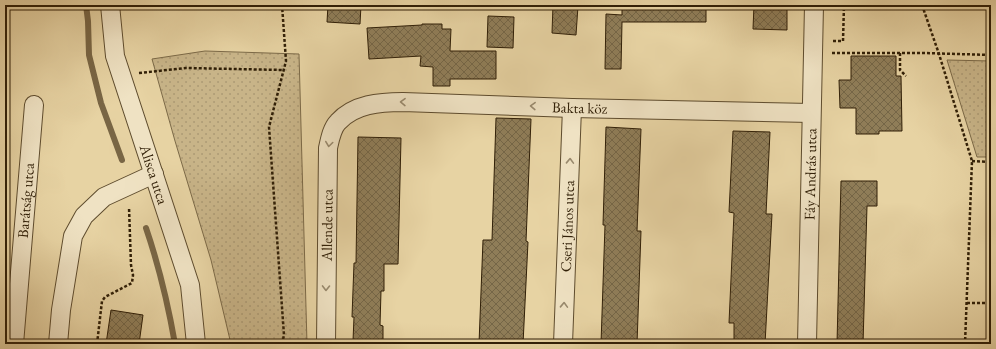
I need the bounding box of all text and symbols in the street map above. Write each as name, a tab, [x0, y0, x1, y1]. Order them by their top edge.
street label: Bakta köz	[552, 97, 608, 118]
one-way arrow	[400, 98, 406, 106]
one-way arrow	[530, 102, 536, 111]
street label: Fáy András utca	[800, 128, 820, 220]
street label: Alisca utca	[135, 141, 173, 207]
one-way arrow	[325, 141, 334, 148]
one-way arrow	[566, 158, 574, 164]
street label: Barátság utca	[13, 162, 38, 239]
street label: Cseri János utca	[556, 180, 578, 272]
street label: Allende utca	[317, 189, 337, 262]
one-way arrow	[322, 285, 330, 291]
one-way arrow	[560, 302, 569, 308]

